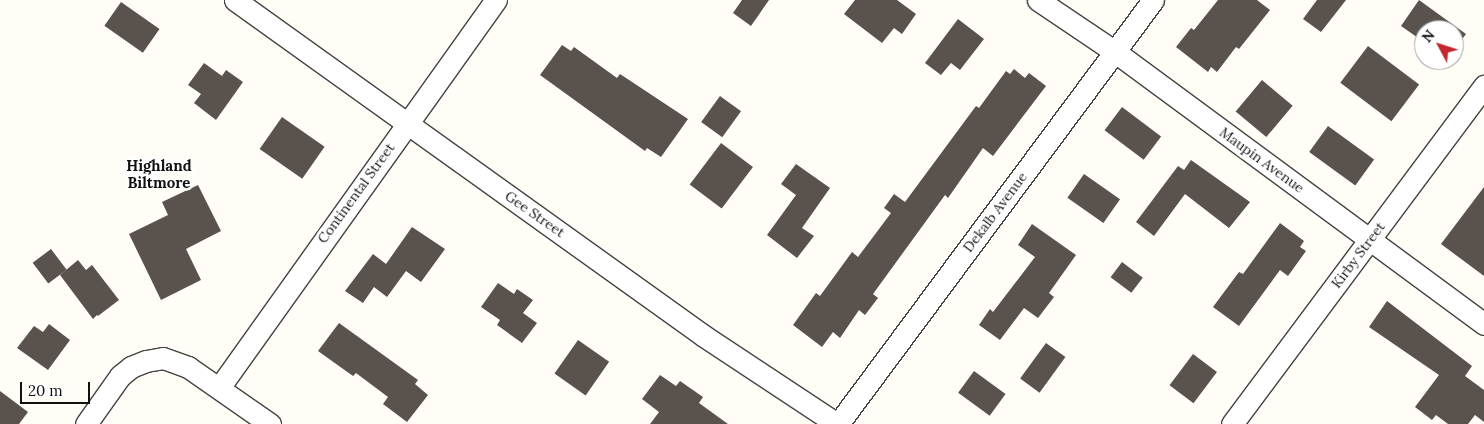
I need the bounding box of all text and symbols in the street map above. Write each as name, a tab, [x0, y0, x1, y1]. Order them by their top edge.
north arrow	[1414, 20, 1464, 70]
text: N	[1418, 26, 1439, 46]
street label: Maupin Avenue	[1216, 124, 1308, 196]
street label: Continental Street	[314, 140, 398, 246]
district label: Highland Biltmore	[126, 156, 192, 191]
street label: Dekalb Avenue	[959, 169, 1031, 255]
street label: Gee Street	[502, 187, 568, 241]
street label: Kirby Street	[1328, 219, 1388, 291]
scale bar	[22, 372, 92, 404]
text: 20 m	[28, 381, 63, 400]

